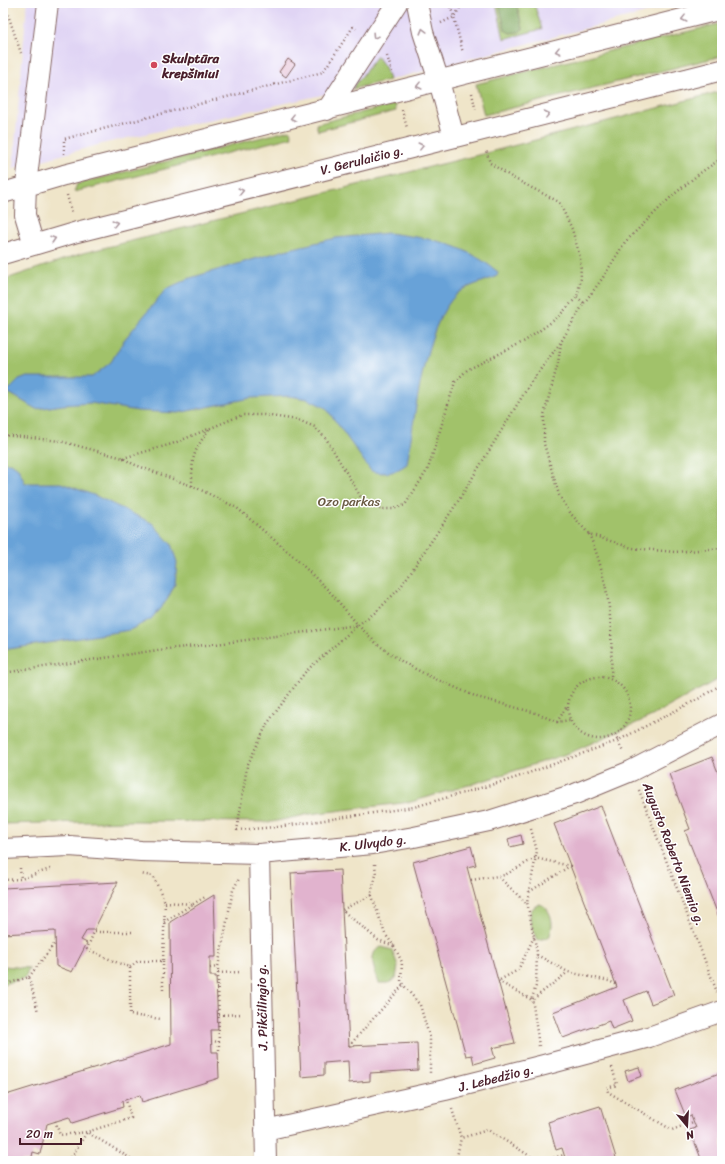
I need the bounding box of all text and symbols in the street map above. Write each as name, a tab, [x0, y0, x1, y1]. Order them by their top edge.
one-way arrow	[681, 14, 688, 23]
one-way arrow	[419, 27, 428, 34]
one-way arrow	[373, 31, 380, 38]
one-way arrow	[555, 46, 561, 54]
place label: Skulptūra krepšiniui	[161, 47, 220, 85]
marker: Skulptūra krepšiniui	[149, 60, 159, 70]
one-way arrow	[415, 82, 422, 90]
one-way arrow	[544, 110, 551, 118]
one-way arrow	[289, 114, 296, 122]
street label: V. Gerulaičio g.	[318, 139, 406, 181]
one-way arrow	[418, 142, 425, 150]
one-way arrow	[237, 187, 244, 196]
one-way arrow	[112, 219, 118, 227]
one-way arrow	[50, 235, 57, 244]
park label: Ozo parkas	[318, 490, 380, 513]
street label: Augusto Roberto Niemio g.	[636, 778, 712, 929]
street label: K. Ulvydo g.	[338, 827, 408, 859]
street label: J. Pikčilingio g.	[250, 964, 274, 1051]
street label: J. Lebedžio g.	[455, 1058, 536, 1099]
north arrow	[667, 1106, 707, 1146]
scale bar	[20, 1120, 81, 1146]
text: 20 m	[26, 1123, 53, 1145]
text: N	[683, 1125, 697, 1145]

